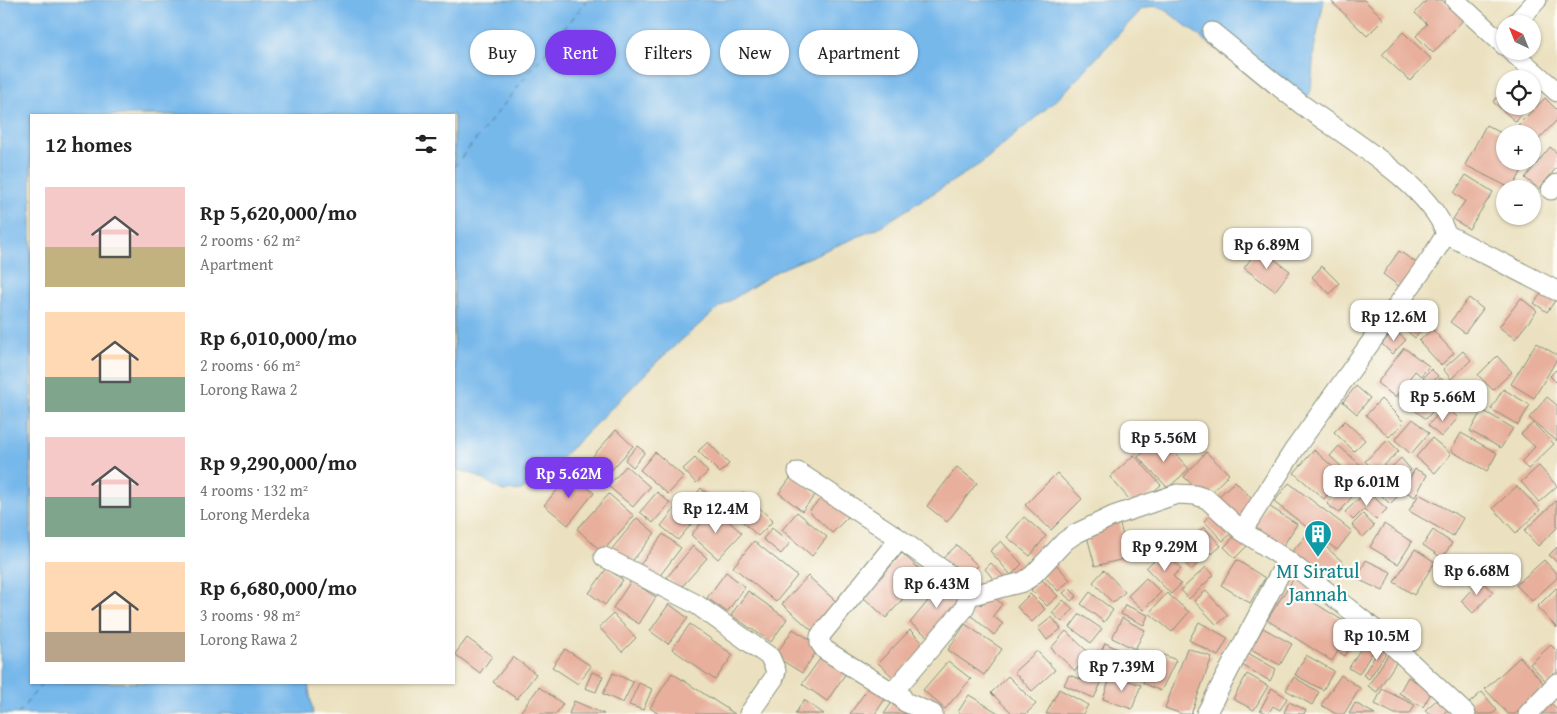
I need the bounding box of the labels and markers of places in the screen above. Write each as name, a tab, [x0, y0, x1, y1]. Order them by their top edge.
pin: Rp 6.89M	[1215, 228, 1319, 270]
pin: Rp 12.6M	[1342, 300, 1446, 342]
pin: Rp 5.66M	[1391, 380, 1495, 422]
pin: Rp 5.56M	[1112, 420, 1216, 463]
pin: Rp 5.62M	[517, 456, 621, 499]
pin: Rp 6.01M	[1315, 464, 1419, 507]
pin: Rp 12.4M	[664, 492, 768, 534]
building icon: MI Siratul Jannah	[1303, 519, 1333, 558]
pin: Rp 9.29M	[1113, 530, 1217, 572]
pin: Rp 6.68M	[1425, 554, 1529, 596]
place label: MI Siratul Jannah	[1276, 556, 1360, 608]
pin: Rp 6.43M	[885, 566, 989, 609]
pin: Rp 10.5M	[1325, 618, 1429, 661]
pin: Rp 7.39M	[1070, 650, 1174, 692]

